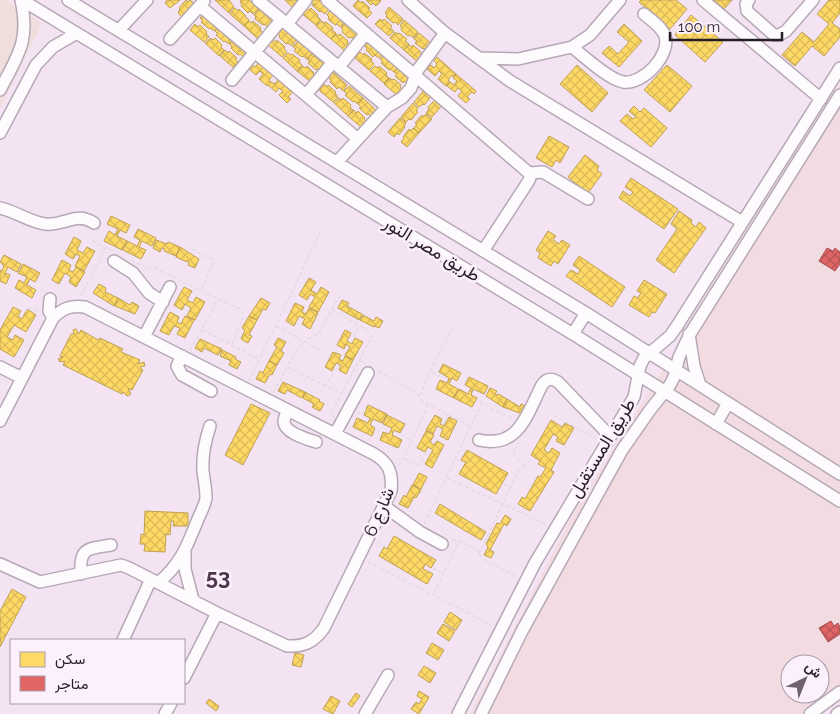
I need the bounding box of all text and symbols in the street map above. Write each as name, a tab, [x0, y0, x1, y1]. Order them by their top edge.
scale bar	[670, 10, 782, 42]
text: 100 m	[678, 18, 720, 36]
street label: طريق مصر النور	[379, 211, 484, 286]
street label: طريق المستقبل	[564, 394, 640, 502]
street label: شارع 6	[359, 484, 400, 540]
district label: 53	[206, 564, 230, 590]
legend	[10, 639, 185, 704]
text: سكن	[55, 650, 85, 669]
north arrow	[780, 654, 830, 704]
text: ش	[802, 658, 826, 682]
text: متاجر	[54, 675, 89, 693]

